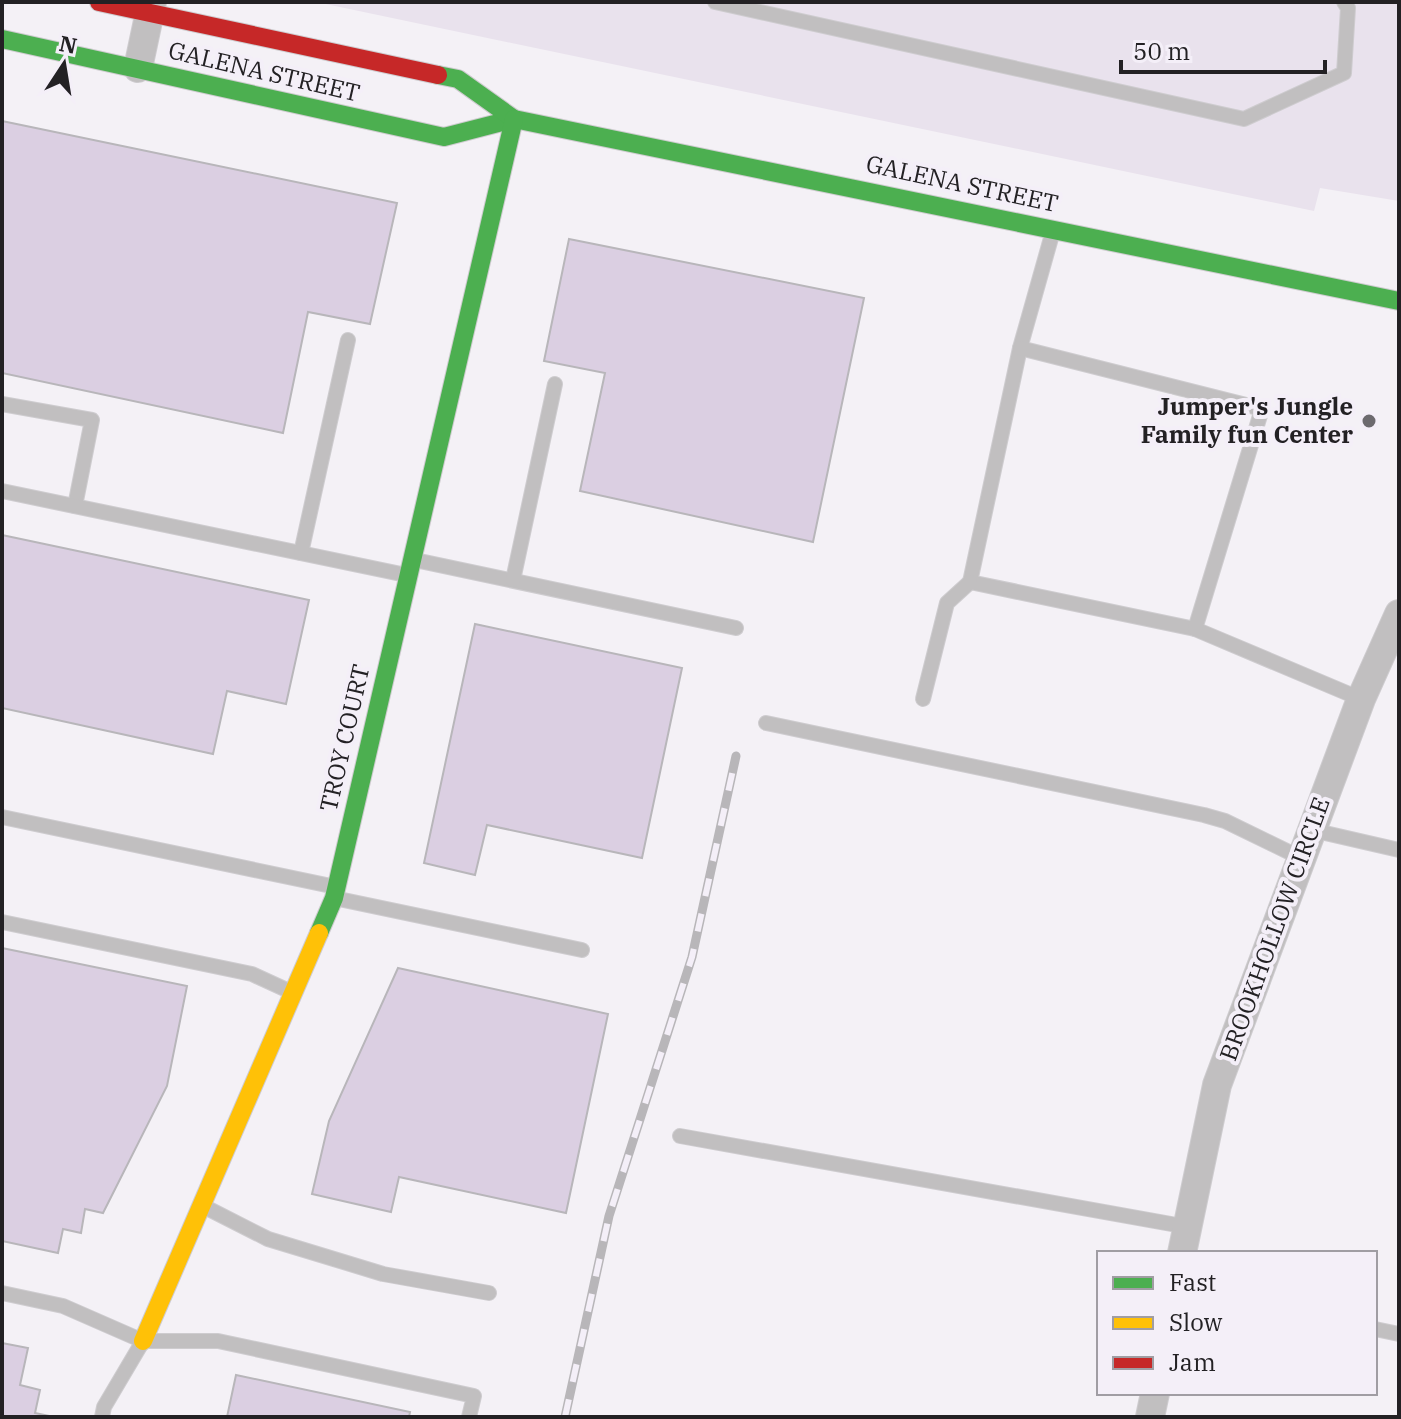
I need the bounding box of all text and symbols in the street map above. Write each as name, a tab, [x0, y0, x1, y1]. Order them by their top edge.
north arrow	[24, 24, 104, 104]
scale bar	[1121, 24, 1325, 74]
text: N	[57, 28, 80, 60]
street label: GALENA STREET	[165, 33, 363, 109]
text: 50 m	[1133, 35, 1190, 67]
street label: GALENA STREET	[863, 147, 1061, 219]
place label: Jumper's Jungle Family fun Center	[1141, 390, 1353, 450]
marker: Jumper's Jungle Family fun Center	[1360, 412, 1378, 430]
street label: TROY COURT	[312, 661, 376, 814]
street label: BROOKHOLLOW CIRCLE	[1211, 792, 1337, 1065]
legend	[1097, 1251, 1377, 1395]
text: Fast	[1169, 1266, 1216, 1298]
text: Slow	[1169, 1306, 1223, 1338]
text: Jam	[1169, 1346, 1216, 1378]

